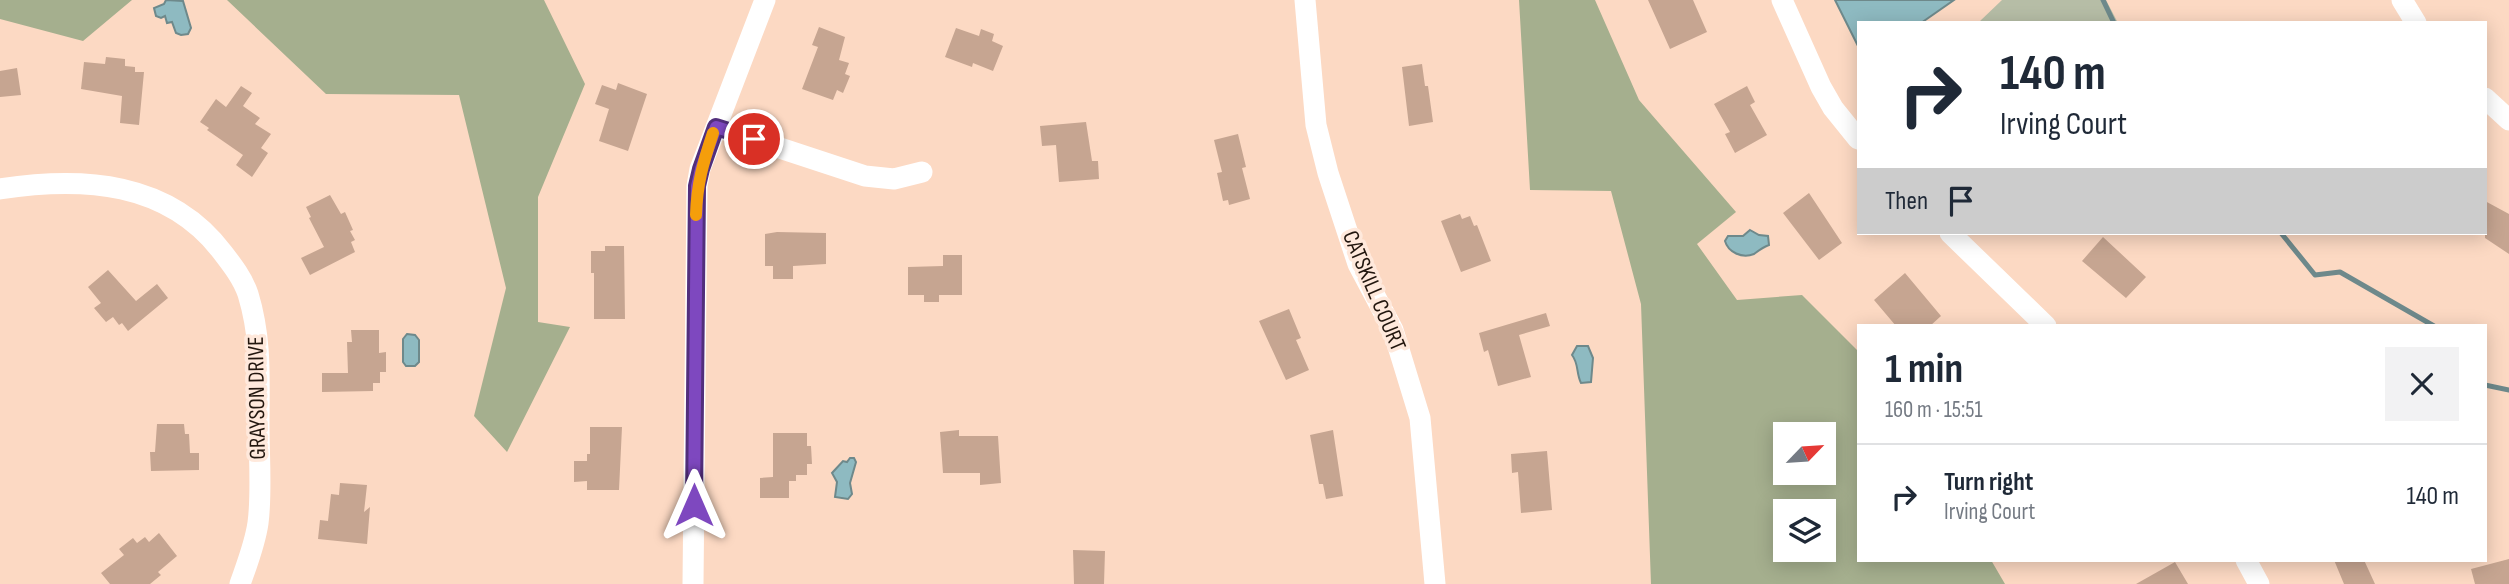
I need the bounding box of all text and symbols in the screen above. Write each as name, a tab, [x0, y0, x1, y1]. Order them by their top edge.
text: 140 m	[2000, 45, 2106, 104]
icon: right	[1885, 49, 1976, 140]
text: Irving Court	[2000, 105, 2127, 144]
pin	[724, 109, 784, 169]
icon: arrive	[735, 120, 773, 158]
icon: arrive	[1942, 182, 1980, 220]
text: Then	[1885, 186, 1928, 217]
street label: CATSKILL COURT	[1336, 227, 1412, 355]
street label: GRAYSON DRIVE	[242, 336, 272, 460]
text: 1 min	[1885, 344, 1963, 395]
button: close	[2385, 347, 2459, 421]
text: 160 m · 15:51	[1885, 396, 1983, 424]
north arrow	[1773, 422, 1836, 485]
map controls	[1773, 422, 1836, 562]
text: Turn right	[1944, 467, 2033, 498]
position arrow	[657, 468, 731, 542]
icon: right	[1885, 478, 1923, 516]
text: 140 m	[2407, 481, 2459, 512]
text: Irving Court	[1944, 498, 2035, 526]
button: layers	[1773, 499, 1836, 562]

